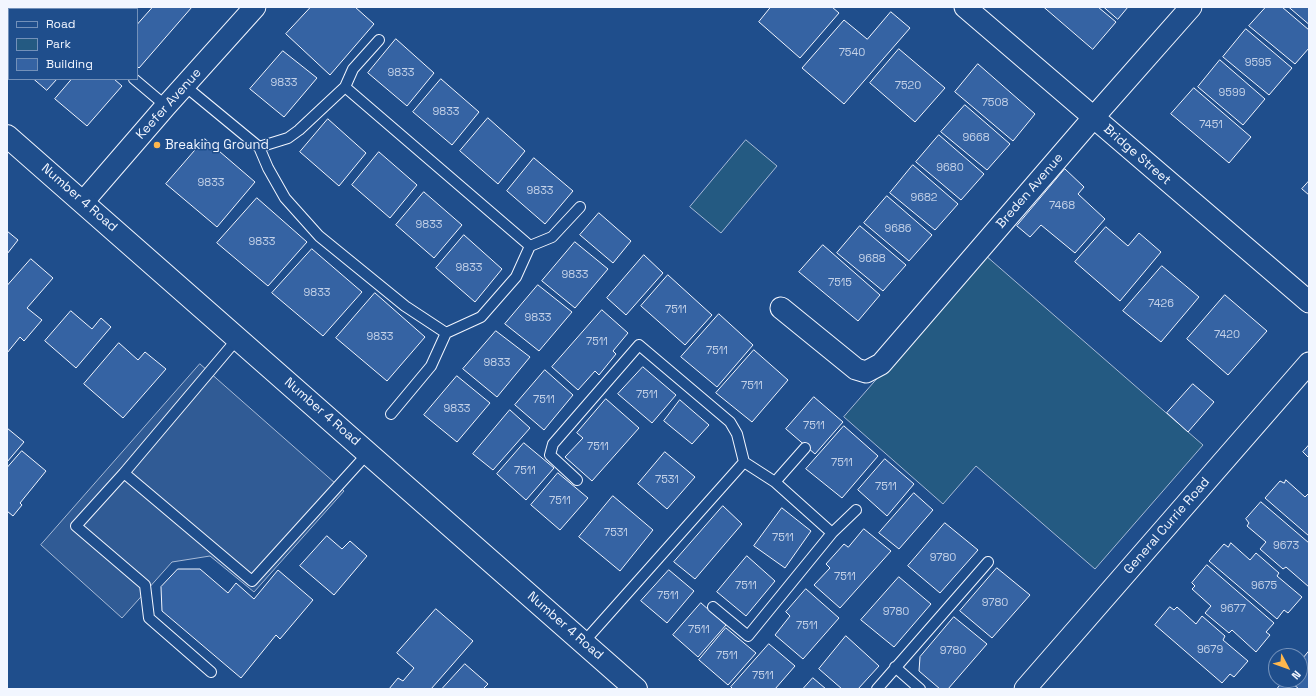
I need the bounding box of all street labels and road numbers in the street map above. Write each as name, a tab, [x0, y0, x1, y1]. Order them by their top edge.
street label: Keefer Avenue	[133, 65, 205, 143]
street label: Bridge Street	[1100, 122, 1174, 188]
street label: Breden Avenue	[993, 150, 1067, 232]
street label: Number 4 Road	[38, 161, 120, 235]
street label: Number 4 Road	[281, 375, 363, 449]
street label: General Currie Road	[1121, 475, 1213, 577]
street label: Number 4 Road	[524, 589, 606, 663]

